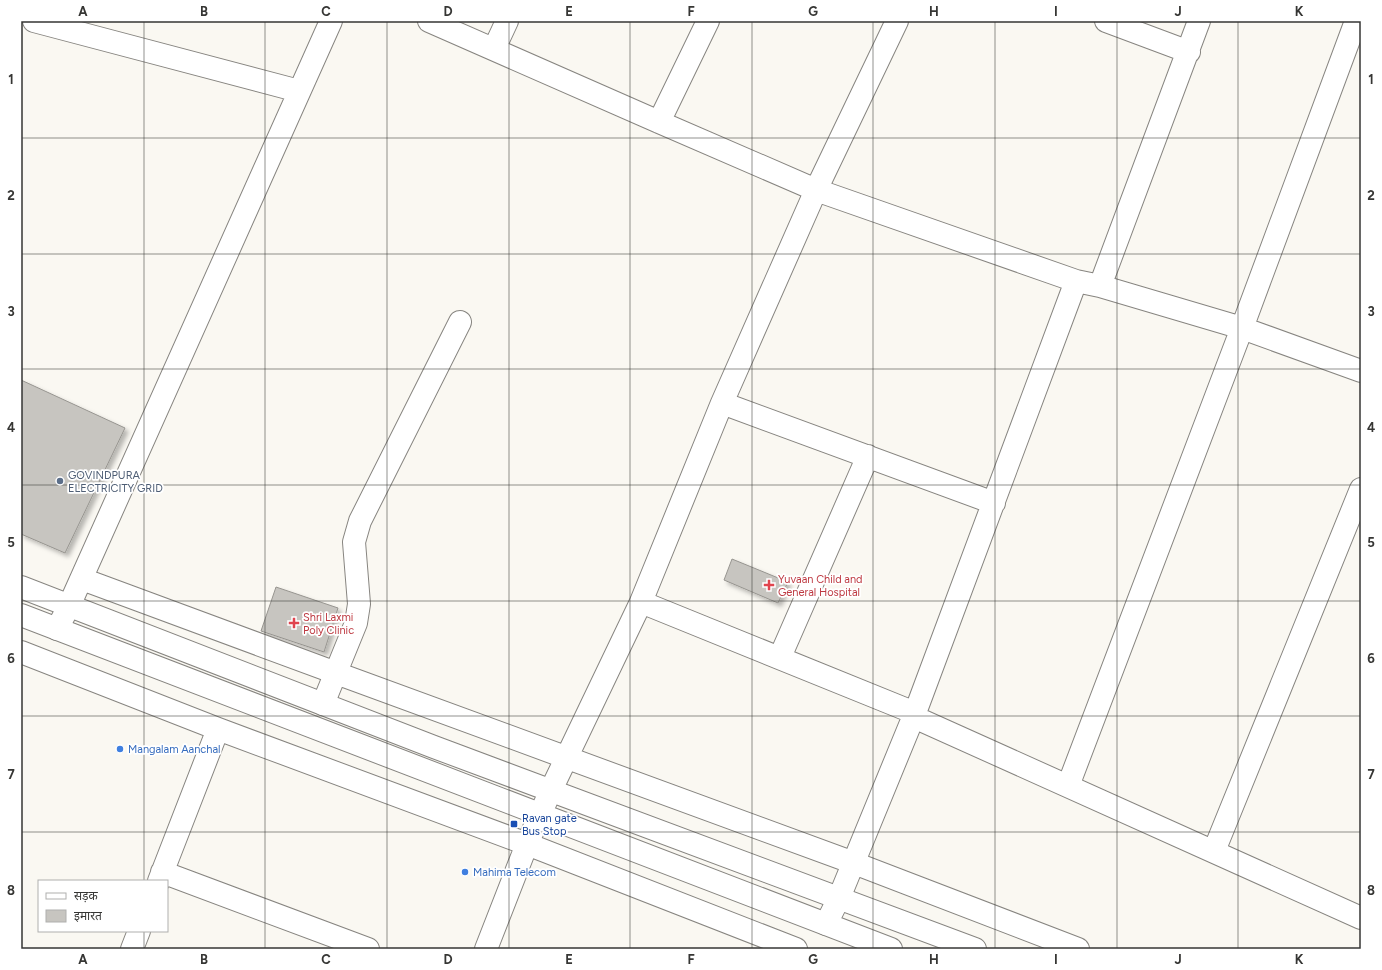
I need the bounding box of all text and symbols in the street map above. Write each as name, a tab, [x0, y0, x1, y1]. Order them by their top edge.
text: A	[78, 4, 88, 19]
text: B	[200, 4, 208, 19]
text: C	[321, 4, 331, 19]
text: D	[443, 4, 453, 19]
text: E	[565, 4, 573, 19]
text: F	[687, 4, 695, 19]
text: G	[808, 4, 818, 19]
text: H	[929, 4, 939, 19]
text: I	[1054, 4, 1058, 19]
text: J	[1174, 4, 1182, 19]
text: K	[1295, 4, 1304, 19]
text: 1	[8, 72, 14, 87]
text: 1	[1368, 72, 1374, 87]
text: 2	[7, 188, 15, 203]
text: 2	[1367, 188, 1375, 203]
text: 3	[7, 304, 15, 319]
text: 3	[1367, 304, 1375, 319]
text: 4	[7, 420, 15, 435]
text: 4	[1367, 420, 1375, 435]
place label: GOVINDPURA ELECTRICITY GRID	[68, 469, 163, 495]
marker: GOVINDPURA ELECTRICITY GRID	[55, 476, 65, 486]
text: 5	[7, 535, 15, 550]
text: 5	[1367, 535, 1375, 550]
place label: Yuvaan Child and General Hospital	[778, 573, 863, 599]
marker: Yuvaan Child and General Hospital	[763, 579, 775, 591]
place label: Shri Laxmi Poly Clinic	[303, 611, 354, 637]
marker: Shri Laxmi Poly Clinic	[288, 617, 300, 629]
text: 6	[7, 651, 15, 666]
text: 6	[1367, 651, 1375, 666]
place label: Mangalam Aanchal	[128, 743, 220, 756]
marker: Mangalam Aanchal	[115, 744, 125, 754]
text: 7	[7, 767, 15, 782]
text: 7	[1367, 767, 1375, 782]
place label: Ravan gate Bus Stop	[522, 812, 577, 838]
marker: Ravan gate Bus Stop	[509, 819, 519, 829]
place label: Mahima Telecom	[473, 866, 556, 879]
marker: Mahima Telecom	[460, 867, 470, 877]
legend	[38, 880, 168, 932]
text: 8	[7, 883, 15, 898]
text: 8	[1367, 883, 1375, 898]
text: सड़क	[74, 889, 99, 903]
text: इमारत	[74, 909, 103, 923]
text: A	[78, 952, 88, 967]
text: B	[200, 952, 208, 967]
text: C	[321, 952, 331, 967]
text: D	[443, 952, 453, 967]
text: E	[565, 952, 573, 967]
text: F	[687, 952, 695, 967]
text: G	[808, 952, 818, 967]
text: H	[929, 952, 939, 967]
text: I	[1054, 952, 1058, 967]
text: J	[1174, 952, 1182, 967]
text: K	[1295, 952, 1304, 967]

